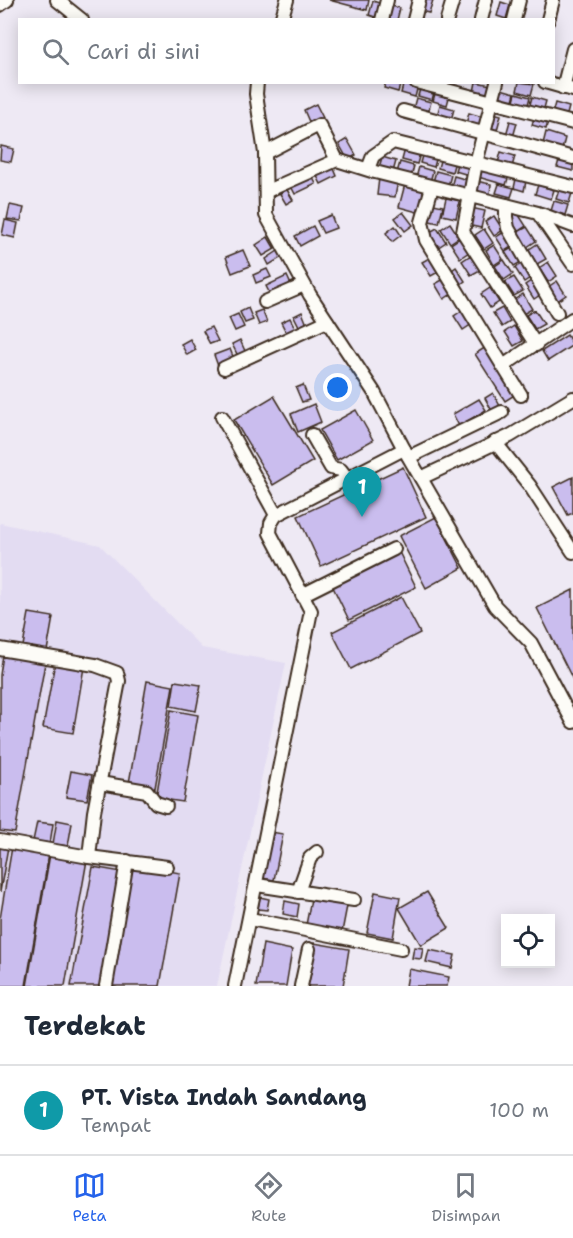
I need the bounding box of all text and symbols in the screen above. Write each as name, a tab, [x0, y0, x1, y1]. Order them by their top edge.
search box	[18, 18, 555, 84]
icon: search	[39, 35, 72, 68]
text: Cari di sini	[87, 37, 200, 66]
your location	[323, 373, 352, 402]
pin: 1	[342, 468, 382, 517]
map controls	[501, 914, 555, 968]
button: locate	[501, 914, 555, 968]
text: Terdekat	[24, 1008, 146, 1043]
text: PT. Vista Indah Sandang	[81, 1083, 367, 1112]
text: 1	[39, 1097, 48, 1123]
text: 100 m	[489, 1097, 549, 1123]
text: Tempat	[81, 1112, 151, 1138]
tab: Peta	[72, 1169, 106, 1226]
tab: Rute	[251, 1169, 287, 1226]
tab: Disimpan	[431, 1169, 501, 1226]

